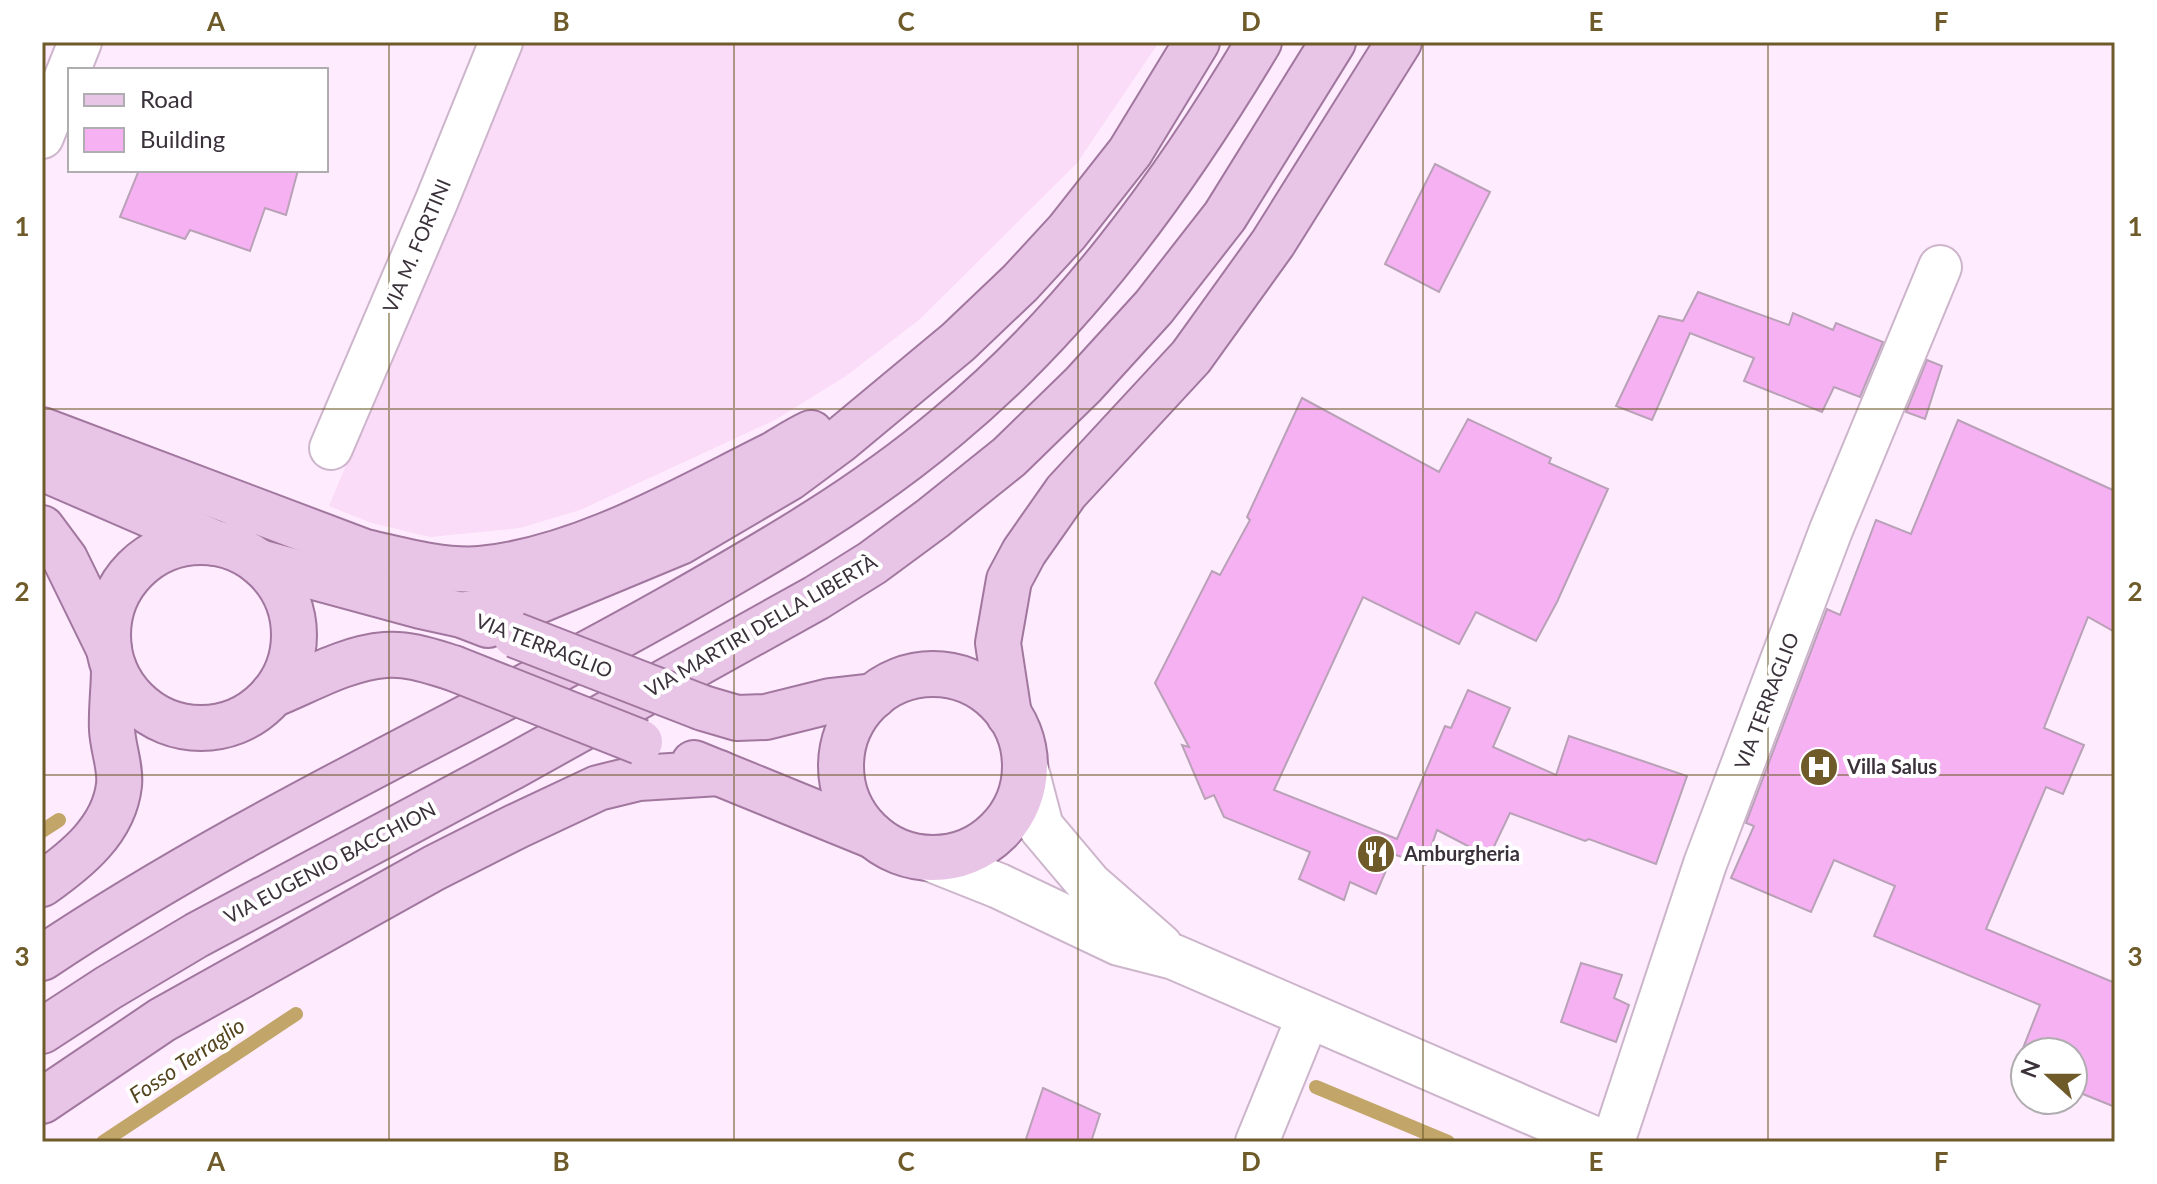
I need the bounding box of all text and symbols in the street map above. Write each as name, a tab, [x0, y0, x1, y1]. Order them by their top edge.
text: A	[206, 5, 226, 37]
text: B	[552, 5, 570, 37]
text: C	[897, 5, 915, 37]
text: D	[1241, 5, 1261, 37]
text: E	[1589, 5, 1603, 37]
text: F	[1934, 5, 1948, 37]
legend	[68, 68, 328, 172]
text: Road	[140, 84, 193, 113]
text: Building	[140, 124, 225, 153]
street label: VIA M. FORTINI	[377, 175, 455, 316]
text: 1	[14, 210, 30, 242]
text: 1	[2127, 210, 2143, 242]
street label: VIA MARTIRI DELLA LIBERTÀ	[640, 549, 881, 701]
text: 2	[14, 575, 30, 607]
text: 2	[2127, 575, 2143, 607]
street label: VIA TERRAGLIO	[473, 608, 616, 682]
street label: VIA TERRAGLIO	[1729, 629, 1803, 772]
hospital icon: Villa Salus	[1798, 746, 1840, 788]
place label: Villa Salus	[1846, 754, 1937, 778]
street label: VIA EUGENIO BACCHION	[220, 796, 439, 928]
restaurant icon: Amburgheria	[1355, 833, 1397, 875]
place label: Amburgheria	[1403, 841, 1520, 865]
text: 3	[14, 940, 30, 972]
text: 3	[2127, 940, 2143, 972]
water label: Fosso Terraglio	[124, 1011, 250, 1108]
north arrow	[2009, 1036, 2089, 1116]
text: N	[2014, 1056, 2046, 1081]
text: A	[206, 1145, 226, 1177]
text: B	[552, 1145, 570, 1177]
text: C	[897, 1145, 915, 1177]
text: D	[1241, 1145, 1261, 1177]
text: E	[1589, 1145, 1603, 1177]
text: F	[1934, 1145, 1948, 1177]

